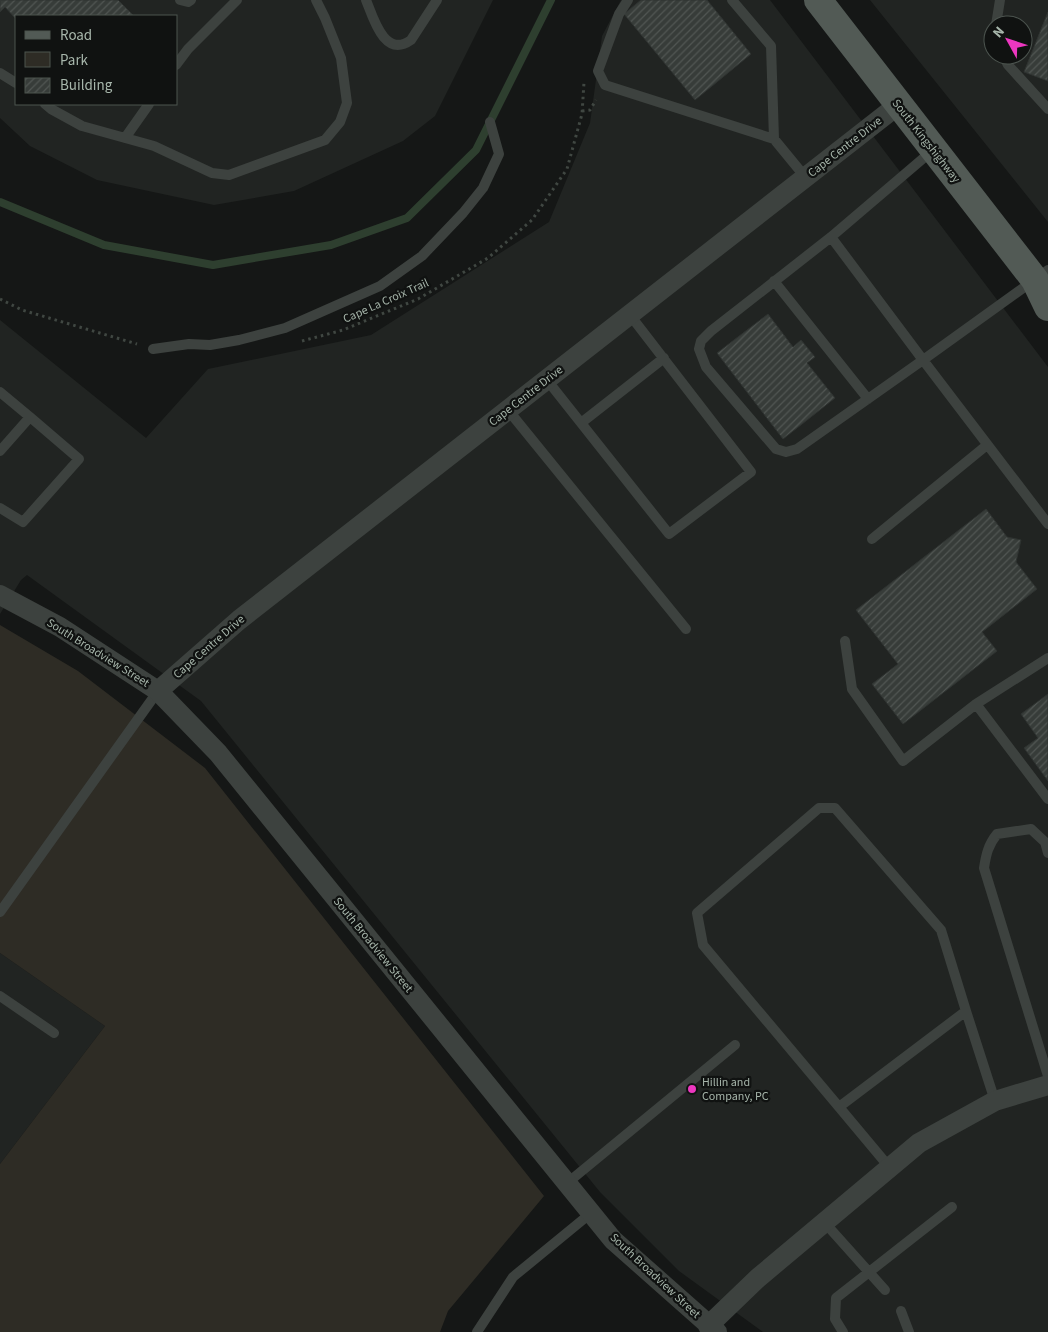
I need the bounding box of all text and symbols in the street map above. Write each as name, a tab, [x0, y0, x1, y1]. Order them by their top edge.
legend	[15, 15, 178, 105]
north arrow	[983, 15, 1033, 65]
text: N	[988, 22, 1009, 42]
text: Road	[60, 25, 92, 46]
text: Park	[60, 50, 89, 71]
text: Building	[60, 75, 113, 96]
street label: South Kingshighway	[888, 96, 964, 187]
street label: Cape Centre Drive	[804, 113, 886, 181]
street label: Cape La Croix Trail	[340, 274, 432, 328]
street label: Cape Centre Drive	[485, 362, 567, 430]
street label: Cape Centre Drive	[170, 611, 248, 683]
street label: South Broadview Street	[43, 614, 153, 692]
street label: South Broadview Street	[329, 894, 417, 996]
place label: Hillin and Company, PC	[702, 1074, 769, 1105]
marker: Hillin and Company, PC	[686, 1083, 698, 1095]
street label: South Broadview Street	[606, 1229, 704, 1323]

